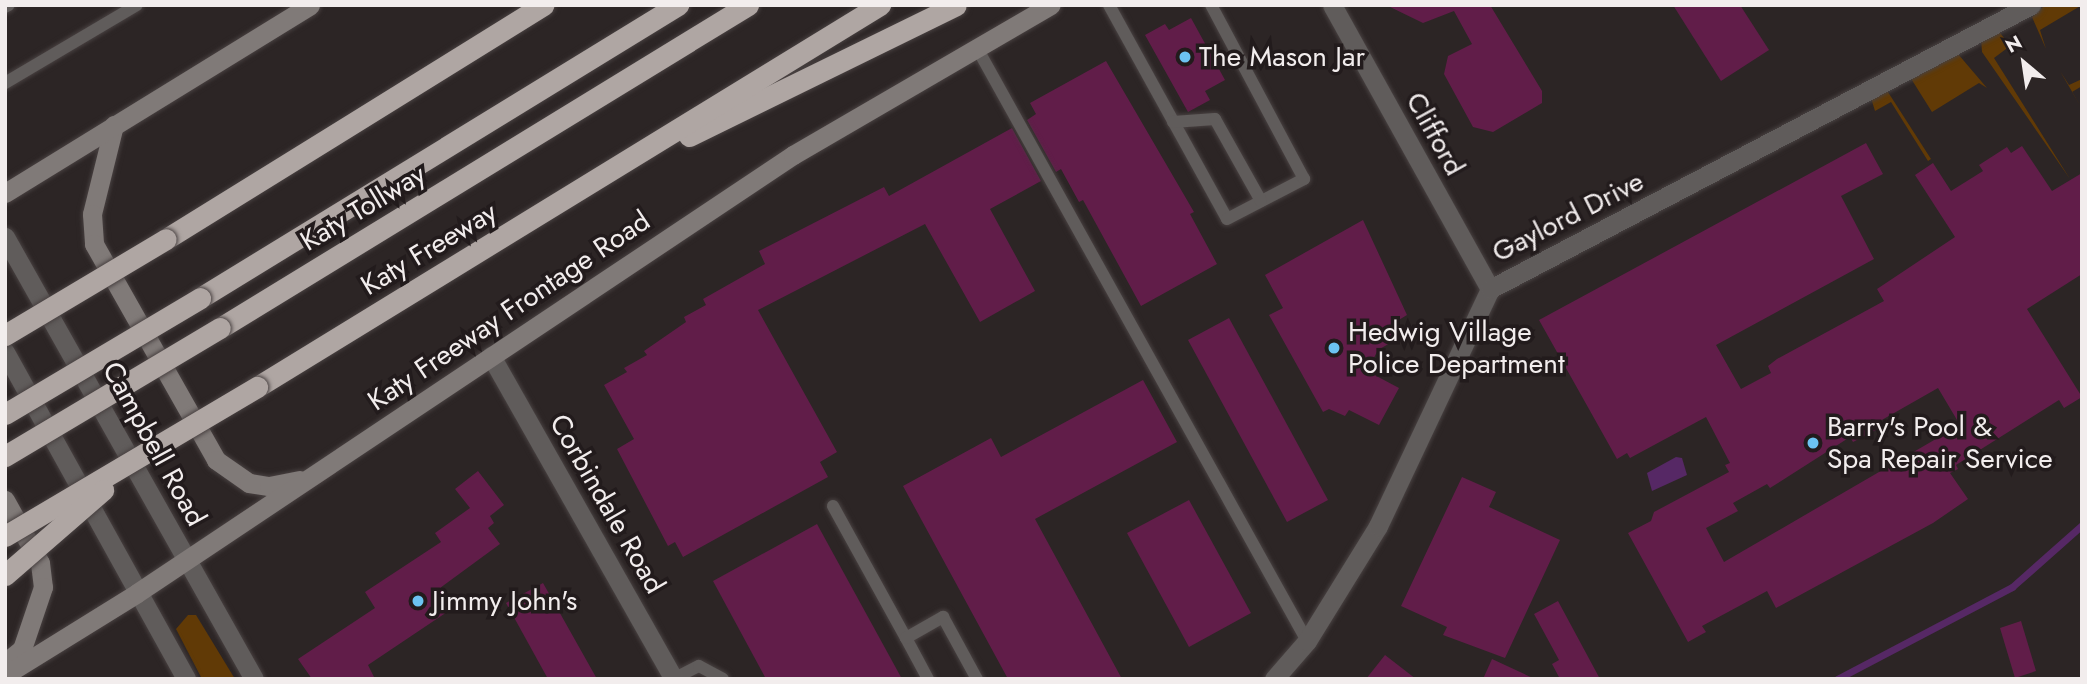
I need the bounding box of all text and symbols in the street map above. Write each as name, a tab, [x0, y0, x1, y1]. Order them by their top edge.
north arrow	[1989, 28, 2059, 98]
text: N	[2000, 29, 2027, 60]
place label: The Mason Jar	[1199, 40, 1365, 74]
marker: The Mason Jar	[1177, 49, 1193, 65]
street label: Clifford	[1399, 87, 1471, 181]
street label: Katy Tollway	[294, 158, 432, 258]
street label: Gaylord Drive	[1487, 165, 1649, 269]
street label: Katy Freeway	[355, 195, 503, 303]
street label: Katy Freeway Frontage Road	[362, 204, 656, 418]
place label: Hedwig Village Police Department	[1348, 315, 1565, 381]
marker: Hedwig Village Police Department	[1326, 340, 1342, 356]
street label: Campbell Road	[95, 356, 213, 532]
street label: Corbindale Road	[542, 409, 672, 599]
place label: Barry's Pool & Spa Repair Service	[1827, 410, 2053, 476]
marker: Barry's Pool & Spa Repair Service	[1805, 435, 1821, 451]
place label: Jimmy John's	[432, 584, 577, 618]
marker: Jimmy John's	[410, 593, 426, 609]

